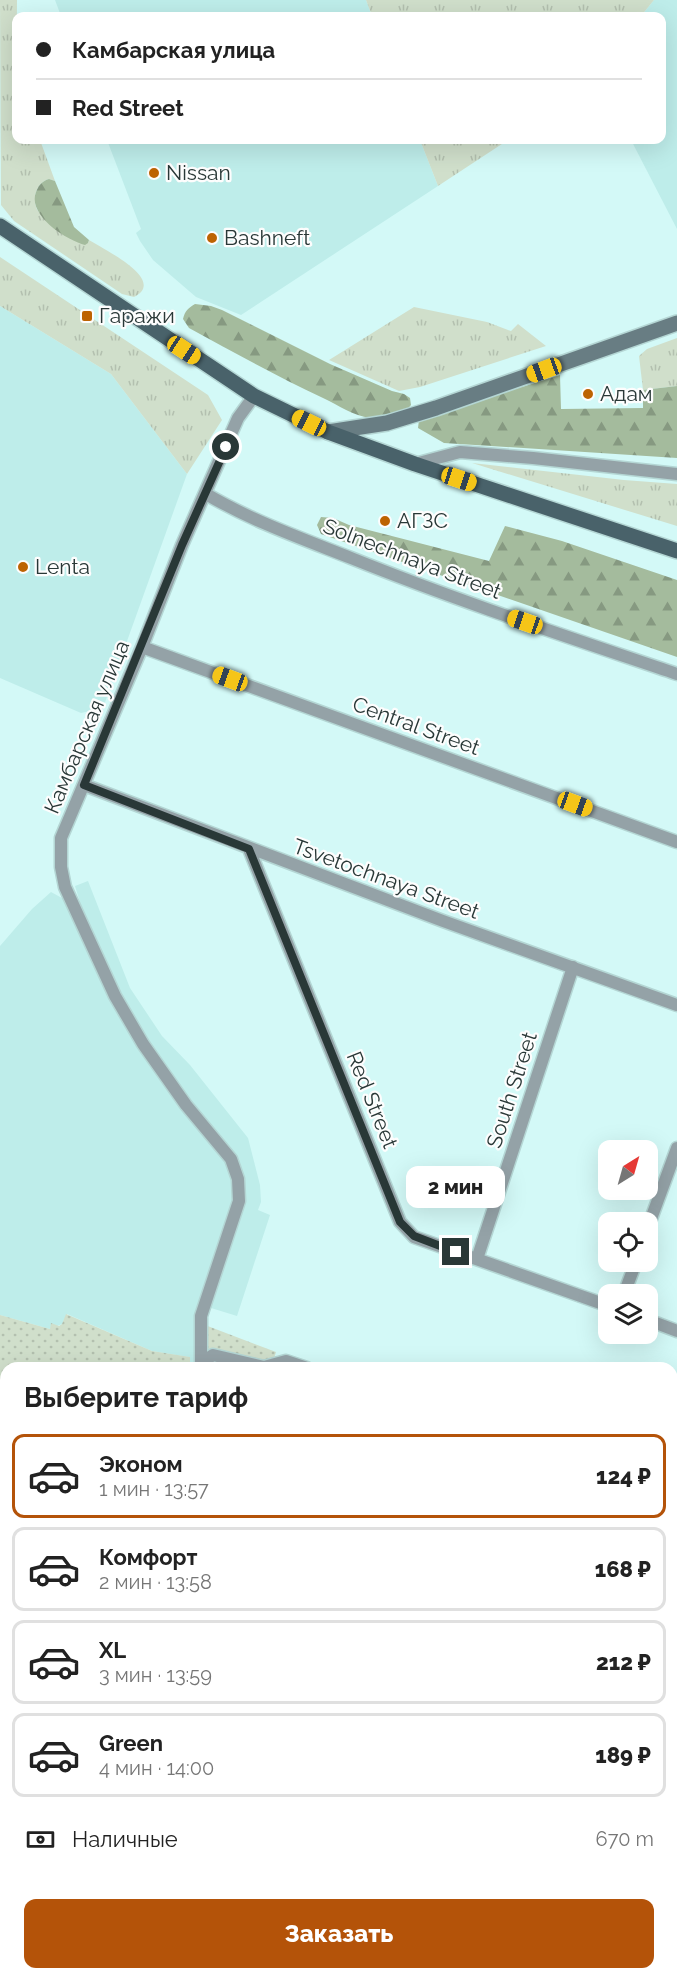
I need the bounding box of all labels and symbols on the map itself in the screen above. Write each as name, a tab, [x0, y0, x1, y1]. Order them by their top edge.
place label: Nissan	[166, 160, 231, 185]
marker: Nissan	[147, 166, 161, 180]
place label: Bashneft	[224, 225, 310, 250]
marker: Bashneft	[205, 231, 219, 245]
place label: Гаражи	[99, 303, 175, 328]
marker: Гаражи	[80, 309, 94, 323]
car	[164, 333, 204, 367]
car	[524, 355, 564, 385]
place label: Адам	[600, 381, 653, 406]
marker: Адам	[581, 387, 595, 401]
car	[289, 407, 329, 439]
route start	[212, 433, 239, 460]
car	[439, 465, 479, 493]
place label: АГЗС	[397, 508, 448, 533]
street label: Solnechnaya Street	[320, 513, 505, 604]
marker: АГЗС	[378, 514, 392, 528]
place label: Lenta	[35, 554, 90, 579]
marker: Lenta	[16, 560, 30, 574]
car	[505, 608, 545, 636]
street label: Камбарская улица	[39, 637, 134, 817]
car	[210, 664, 250, 694]
street label: Central Street	[349, 691, 483, 760]
car	[555, 789, 595, 819]
street label: Tsvetochnaya Street	[290, 833, 483, 924]
street label: South Street	[481, 1029, 542, 1151]
street label: Red Street	[342, 1048, 403, 1152]
north arrow	[598, 1140, 658, 1200]
callout: 2 мин	[406, 1165, 506, 1207]
route end	[442, 1238, 469, 1265]

